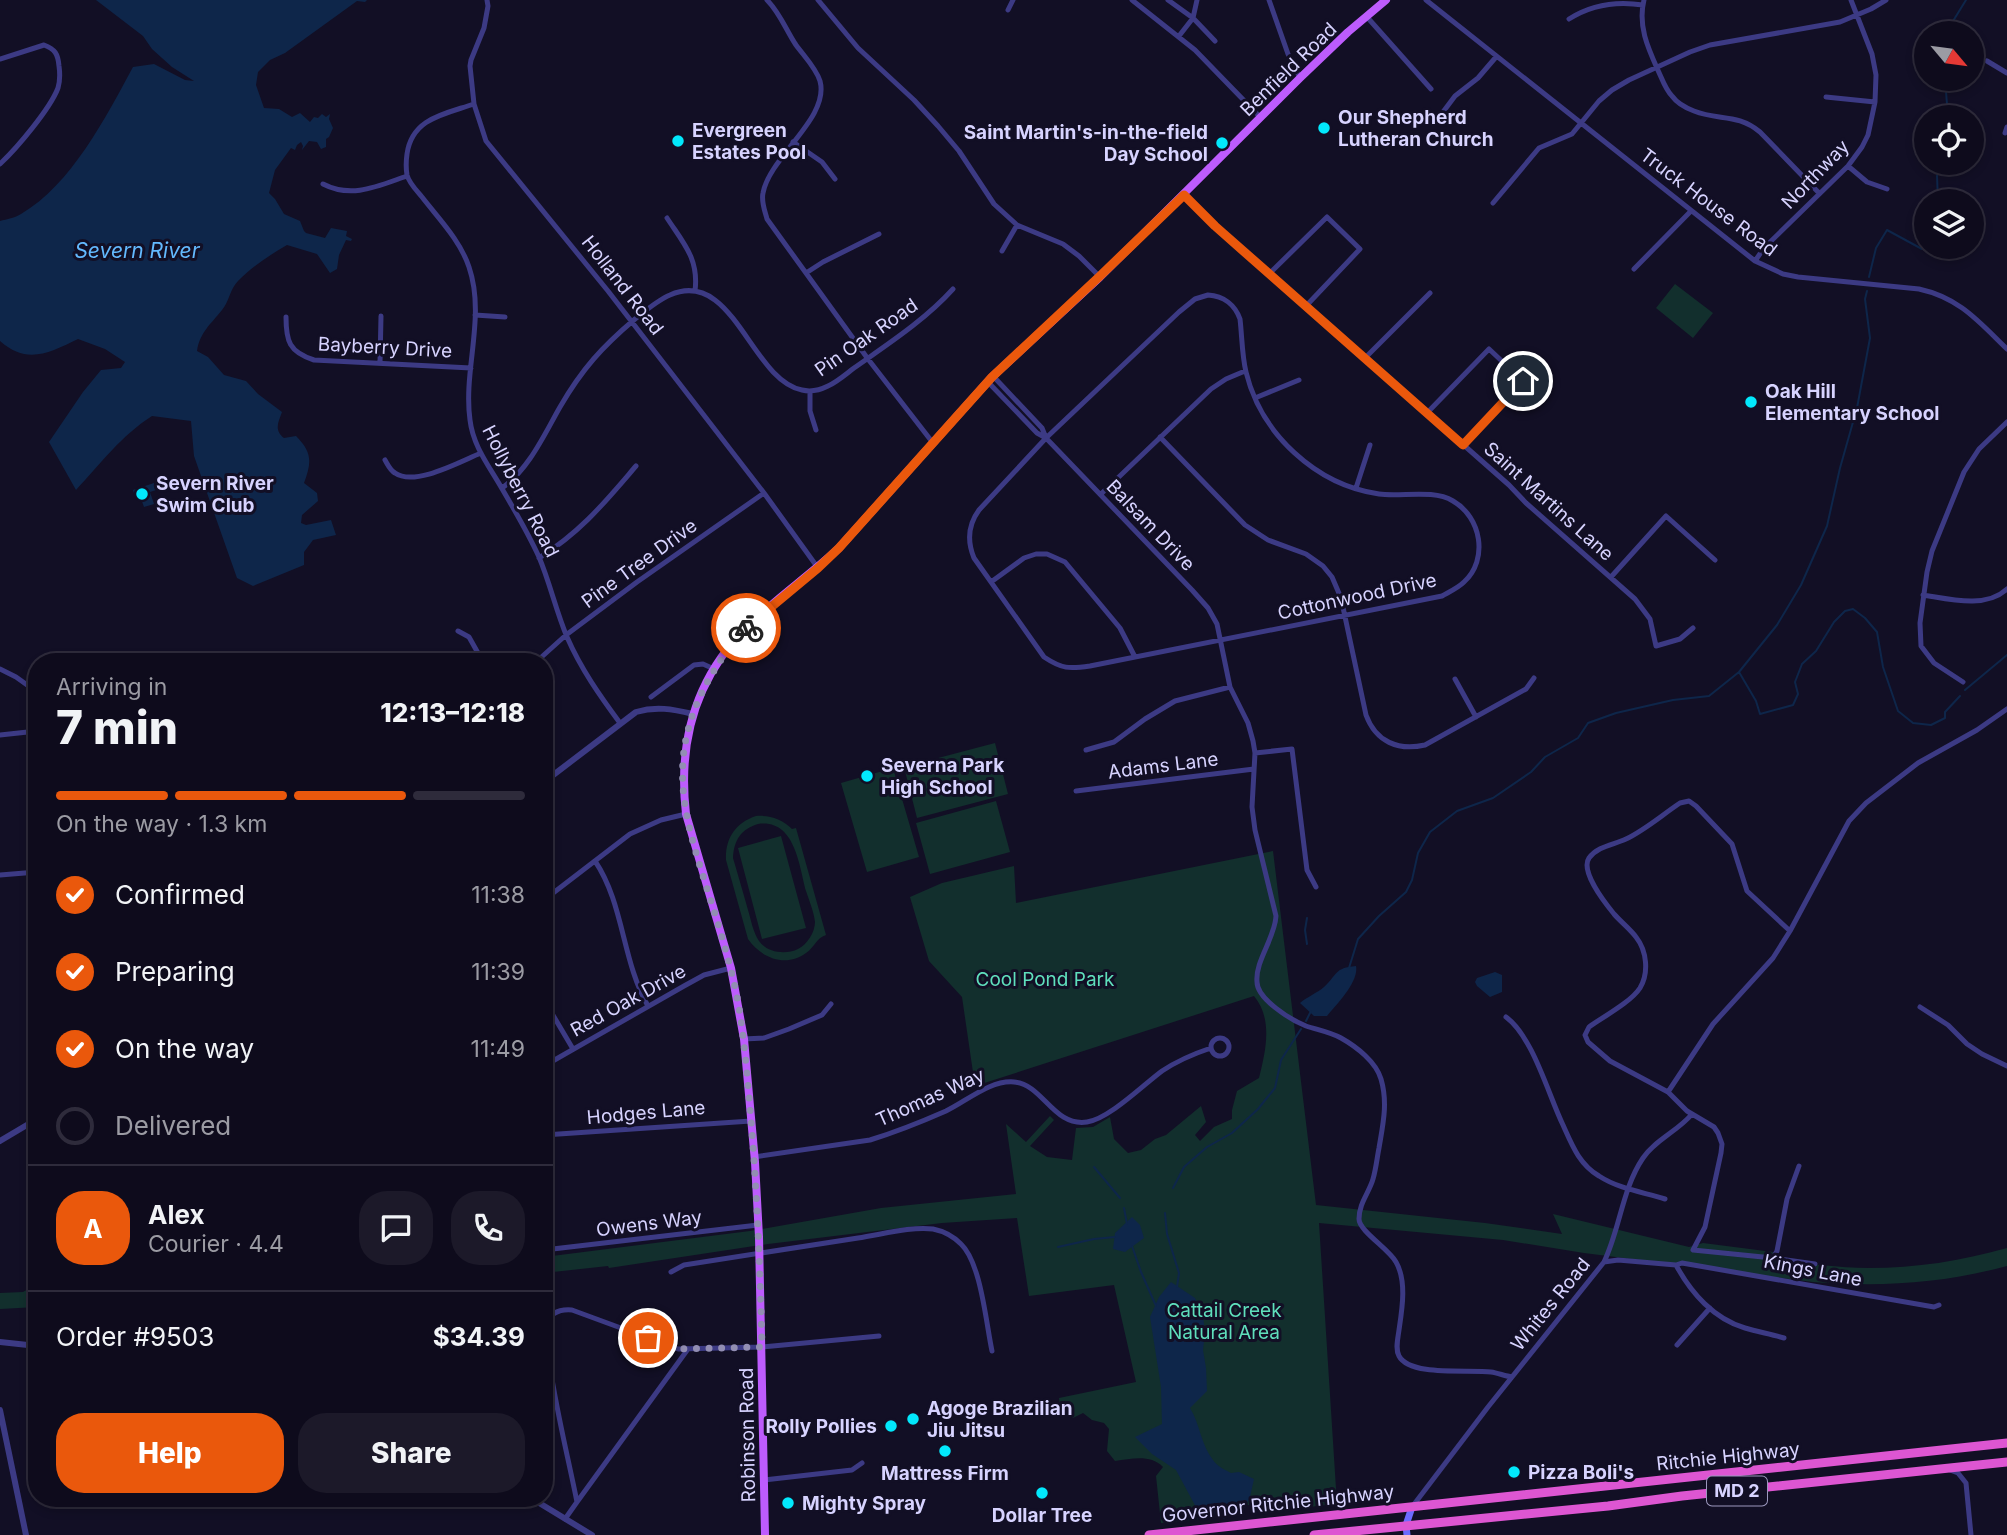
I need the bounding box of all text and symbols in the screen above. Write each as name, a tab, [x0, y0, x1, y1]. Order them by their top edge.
street label: Benfield Road	[1235, 18, 1341, 121]
north arrow	[1914, 21, 1984, 91]
map controls	[1914, 21, 1984, 259]
button: locate	[1914, 105, 1984, 175]
place label: Our Shepherd Lutheran Church	[1338, 106, 1494, 151]
place label: Evergreen Estates Pool	[692, 119, 806, 164]
marker: Our Shepherd Lutheran Church	[1316, 120, 1332, 136]
place label: Saint Martin's-in-the-field Day School	[964, 121, 1208, 166]
marker: Evergreen Estates Pool	[670, 133, 686, 149]
marker: Saint Martin's-in-the-field Day School	[1214, 135, 1230, 151]
street label: Northway	[1777, 135, 1854, 214]
street label: Truck House Road	[1636, 143, 1782, 261]
button: layers	[1914, 189, 1984, 259]
street label: Holland Road	[577, 231, 668, 339]
water label: Severn River	[74, 238, 201, 263]
street label: Pin Oak Road	[810, 294, 922, 381]
street label: Bayberry Drive	[317, 332, 453, 362]
pin	[1493, 351, 1553, 411]
icon: home	[1504, 362, 1542, 400]
place label: Oak Hill Elementary School	[1765, 380, 1939, 425]
marker: Oak Hill Elementary School	[1743, 394, 1759, 410]
street label: Hollyberry Road	[477, 421, 564, 561]
street label: Saint Martins Lane	[1479, 437, 1618, 566]
place label: Severn River Swim Club	[156, 472, 274, 517]
street label: Balsam Drive	[1102, 475, 1200, 576]
marker: Severn River Swim Club	[134, 486, 150, 502]
street label: Pine Tree Drive	[577, 514, 701, 613]
street label: Cottonwood Drive	[1276, 568, 1439, 625]
courier	[711, 593, 781, 663]
icon: bike	[727, 609, 765, 647]
text: Arriving in	[56, 673, 167, 701]
text: 12:13–12:18	[380, 697, 525, 728]
text: 7 min	[56, 699, 178, 755]
street label: Adams Lane	[1106, 747, 1220, 784]
place label: Severna Park High School	[881, 754, 1004, 799]
marker: Severna Park High School	[859, 768, 875, 784]
text: On the way · 1.3 km	[56, 810, 267, 838]
icon: check	[56, 876, 94, 914]
text: Confirmed	[115, 879, 245, 910]
text: 11:38	[471, 881, 525, 909]
icon: check	[56, 953, 94, 991]
text: Preparing	[115, 956, 235, 987]
text: 11:39	[471, 958, 525, 986]
street label: Red Oak Drive	[567, 959, 690, 1042]
park label: Cool Pond Park	[976, 968, 1115, 991]
icon: check	[56, 1030, 94, 1068]
text: On the way	[115, 1033, 254, 1064]
text: 11:49	[471, 1035, 525, 1063]
street label: Thomas Way	[872, 1063, 988, 1132]
street label: Hodges Lane	[586, 1096, 706, 1129]
text: Delivered	[115, 1110, 231, 1141]
button: chat	[359, 1191, 433, 1265]
button: phone	[451, 1191, 525, 1265]
text: Alex	[148, 1199, 205, 1230]
street label: Owens Way	[595, 1206, 703, 1241]
text: A	[83, 1213, 103, 1244]
text: Courier · 4.4	[148, 1230, 284, 1258]
street label: Kings Lane	[1762, 1250, 1864, 1291]
street label: Whites Road	[1506, 1253, 1595, 1355]
park label: Cattail Creek Natural Area	[1166, 1299, 1282, 1344]
pin	[618, 1308, 678, 1368]
icon: bag	[629, 1319, 667, 1357]
text: Order #9503	[56, 1321, 214, 1352]
text: $34.39	[433, 1321, 525, 1352]
street label: Robinson Road	[735, 1367, 760, 1502]
place label: Agoge Brazilian Jiu Jitsu	[927, 1397, 1073, 1442]
marker: Agoge Brazilian Jiu Jitsu	[905, 1411, 921, 1427]
button: Help	[56, 1413, 284, 1493]
button: Share	[298, 1413, 525, 1493]
place label: Rolly Pollies	[765, 1415, 877, 1438]
marker: Rolly Pollies	[883, 1418, 899, 1434]
street label: Ritchie Highway	[1655, 1437, 1801, 1475]
marker: Mattress Firm	[937, 1443, 953, 1459]
place label: Pizza Boli's	[1528, 1461, 1634, 1484]
place label: Mattress Firm	[881, 1462, 1009, 1485]
marker: Pizza Boli's	[1506, 1464, 1522, 1480]
road number: MD 2	[1707, 1476, 1767, 1506]
street label: Governor Ritchie Highway	[1161, 1480, 1396, 1527]
marker: Dollar Tree	[1034, 1485, 1050, 1501]
place label: Mighty Spray	[802, 1492, 927, 1515]
marker: Mighty Spray	[780, 1495, 796, 1511]
place label: Dollar Tree	[992, 1504, 1092, 1527]

